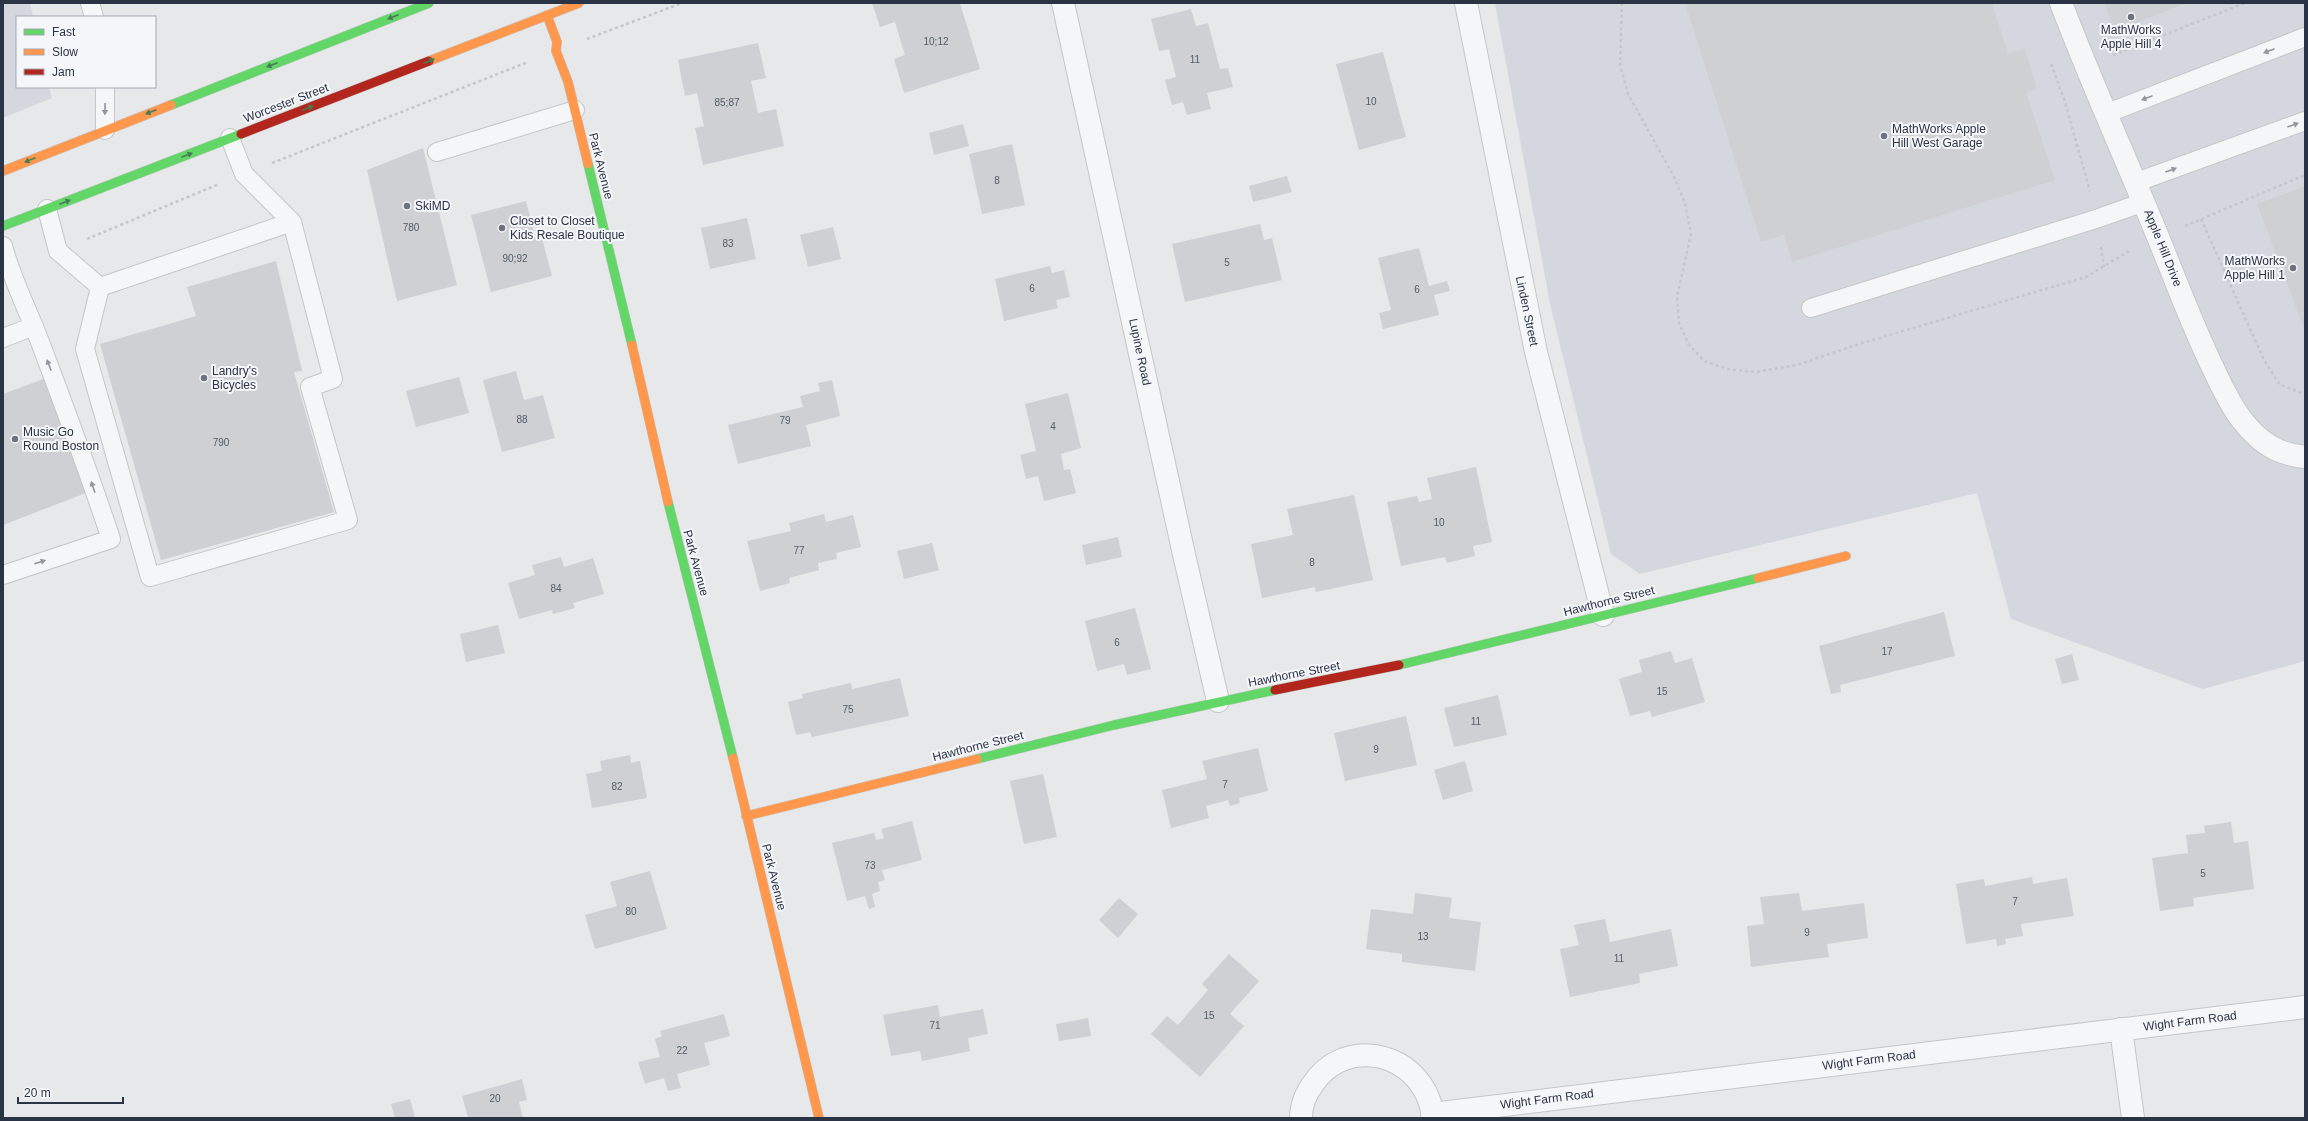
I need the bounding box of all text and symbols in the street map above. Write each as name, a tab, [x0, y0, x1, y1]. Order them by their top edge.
marker: MathWorks Apple Hill 4	[2126, 12, 2136, 22]
one-way arrow	[386, 15, 398, 21]
legend	[16, 16, 156, 88]
place label: MathWorks Apple Hill 4	[2101, 23, 2162, 51]
text: Fast	[52, 25, 76, 39]
house number: 10;12	[923, 36, 949, 47]
text: Slow	[52, 45, 78, 59]
one-way arrow	[2262, 49, 2274, 55]
house number: 11	[1190, 54, 1201, 65]
one-way arrow	[423, 58, 435, 64]
one-way arrow	[265, 62, 277, 68]
text: Jam	[52, 65, 75, 79]
street label: Worcester Street	[242, 80, 331, 126]
one-way arrow	[2141, 95, 2153, 101]
house number: 10	[1365, 96, 1377, 107]
house number: 85;87	[714, 97, 740, 108]
one-way arrow	[102, 103, 108, 116]
one-way arrow	[302, 105, 314, 111]
one-way arrow	[144, 110, 156, 116]
place label: MathWorks Apple Hill West Garage	[1892, 122, 1986, 150]
one-way arrow	[2288, 122, 2300, 128]
street label: Park Avenue	[586, 131, 616, 201]
marker: MathWorks Apple Hill West Garage	[1879, 131, 1889, 141]
one-way arrow	[181, 152, 193, 158]
one-way arrow	[23, 158, 35, 164]
one-way arrow	[2166, 166, 2178, 172]
house number: 8	[994, 175, 1000, 186]
one-way arrow	[60, 199, 72, 205]
place label: SkiMD	[415, 199, 451, 213]
marker: SkiMD	[402, 201, 412, 211]
street label: Apple Hill Drive	[2141, 207, 2185, 289]
place label: Closet to Closet Kids Resale Boutique	[510, 214, 625, 242]
house number: 780	[403, 222, 420, 233]
marker: Closet to Closet Kids Resale Boutique	[497, 223, 507, 233]
house number: 83	[722, 238, 734, 249]
house number: 90;92	[502, 253, 528, 264]
place label: MathWorks Apple Hill 1	[2224, 254, 2285, 282]
house number: 5	[1224, 257, 1230, 268]
marker: MathWorks Apple Hill 1	[2288, 263, 2298, 273]
street label: Linden Street	[1513, 275, 1541, 348]
house number: 6	[1029, 283, 1035, 294]
house number: 6	[1414, 284, 1420, 295]
street label: Lupine Road	[1126, 317, 1154, 387]
one-way arrow	[45, 359, 51, 371]
place label: Landry's Bicycles	[212, 364, 257, 392]
marker: Landry's Bicycles	[199, 373, 209, 383]
house number: 88	[516, 414, 528, 425]
house number: 79	[779, 415, 791, 426]
house number: 4	[1050, 421, 1056, 432]
place label: Music Go Round Boston	[23, 425, 99, 453]
marker: Music Go Round Boston	[10, 434, 20, 444]
house number: 790	[213, 437, 230, 448]
one-way arrow	[90, 481, 96, 493]
house number: 10	[1433, 517, 1445, 528]
street label: Park Avenue	[680, 528, 712, 598]
house number: 77	[793, 545, 805, 556]
house number: 8	[1309, 557, 1315, 568]
one-way arrow	[34, 559, 46, 565]
house number: 84	[550, 583, 562, 594]
street label: Hawthorne Street	[1562, 583, 1657, 619]
house number: 6	[1114, 637, 1120, 648]
house number: 17	[1881, 646, 1893, 657]
street label: Hawthorne Street	[1247, 658, 1342, 690]
house number: 15	[1656, 686, 1668, 697]
house number: 75	[842, 704, 854, 715]
house number: 11	[1471, 716, 1482, 727]
street label: Hawthorne Street	[931, 728, 1026, 764]
house number: 9	[1373, 744, 1379, 755]
house number: 7	[1222, 779, 1228, 790]
house number: 82	[611, 781, 623, 792]
street label: Park Avenue	[759, 842, 789, 912]
house number: 73	[864, 860, 876, 871]
house number: 5	[2200, 868, 2206, 879]
house number: 7	[2012, 896, 2018, 907]
house number: 80	[625, 906, 637, 917]
house number: 9	[1804, 927, 1810, 938]
house number: 13	[1417, 931, 1429, 942]
house number: 11	[1614, 953, 1625, 964]
street label: Wight Farm Road	[2142, 1008, 2238, 1034]
house number: 15	[1203, 1010, 1215, 1021]
house number: 71	[929, 1020, 941, 1031]
house number: 22	[676, 1045, 688, 1056]
street label: Wight Farm Road	[1821, 1047, 1917, 1073]
scale bar	[18, 1079, 123, 1105]
text: 20 m	[24, 1086, 51, 1100]
street label: Wight Farm Road	[1499, 1086, 1595, 1112]
house number: 20	[489, 1093, 501, 1104]

